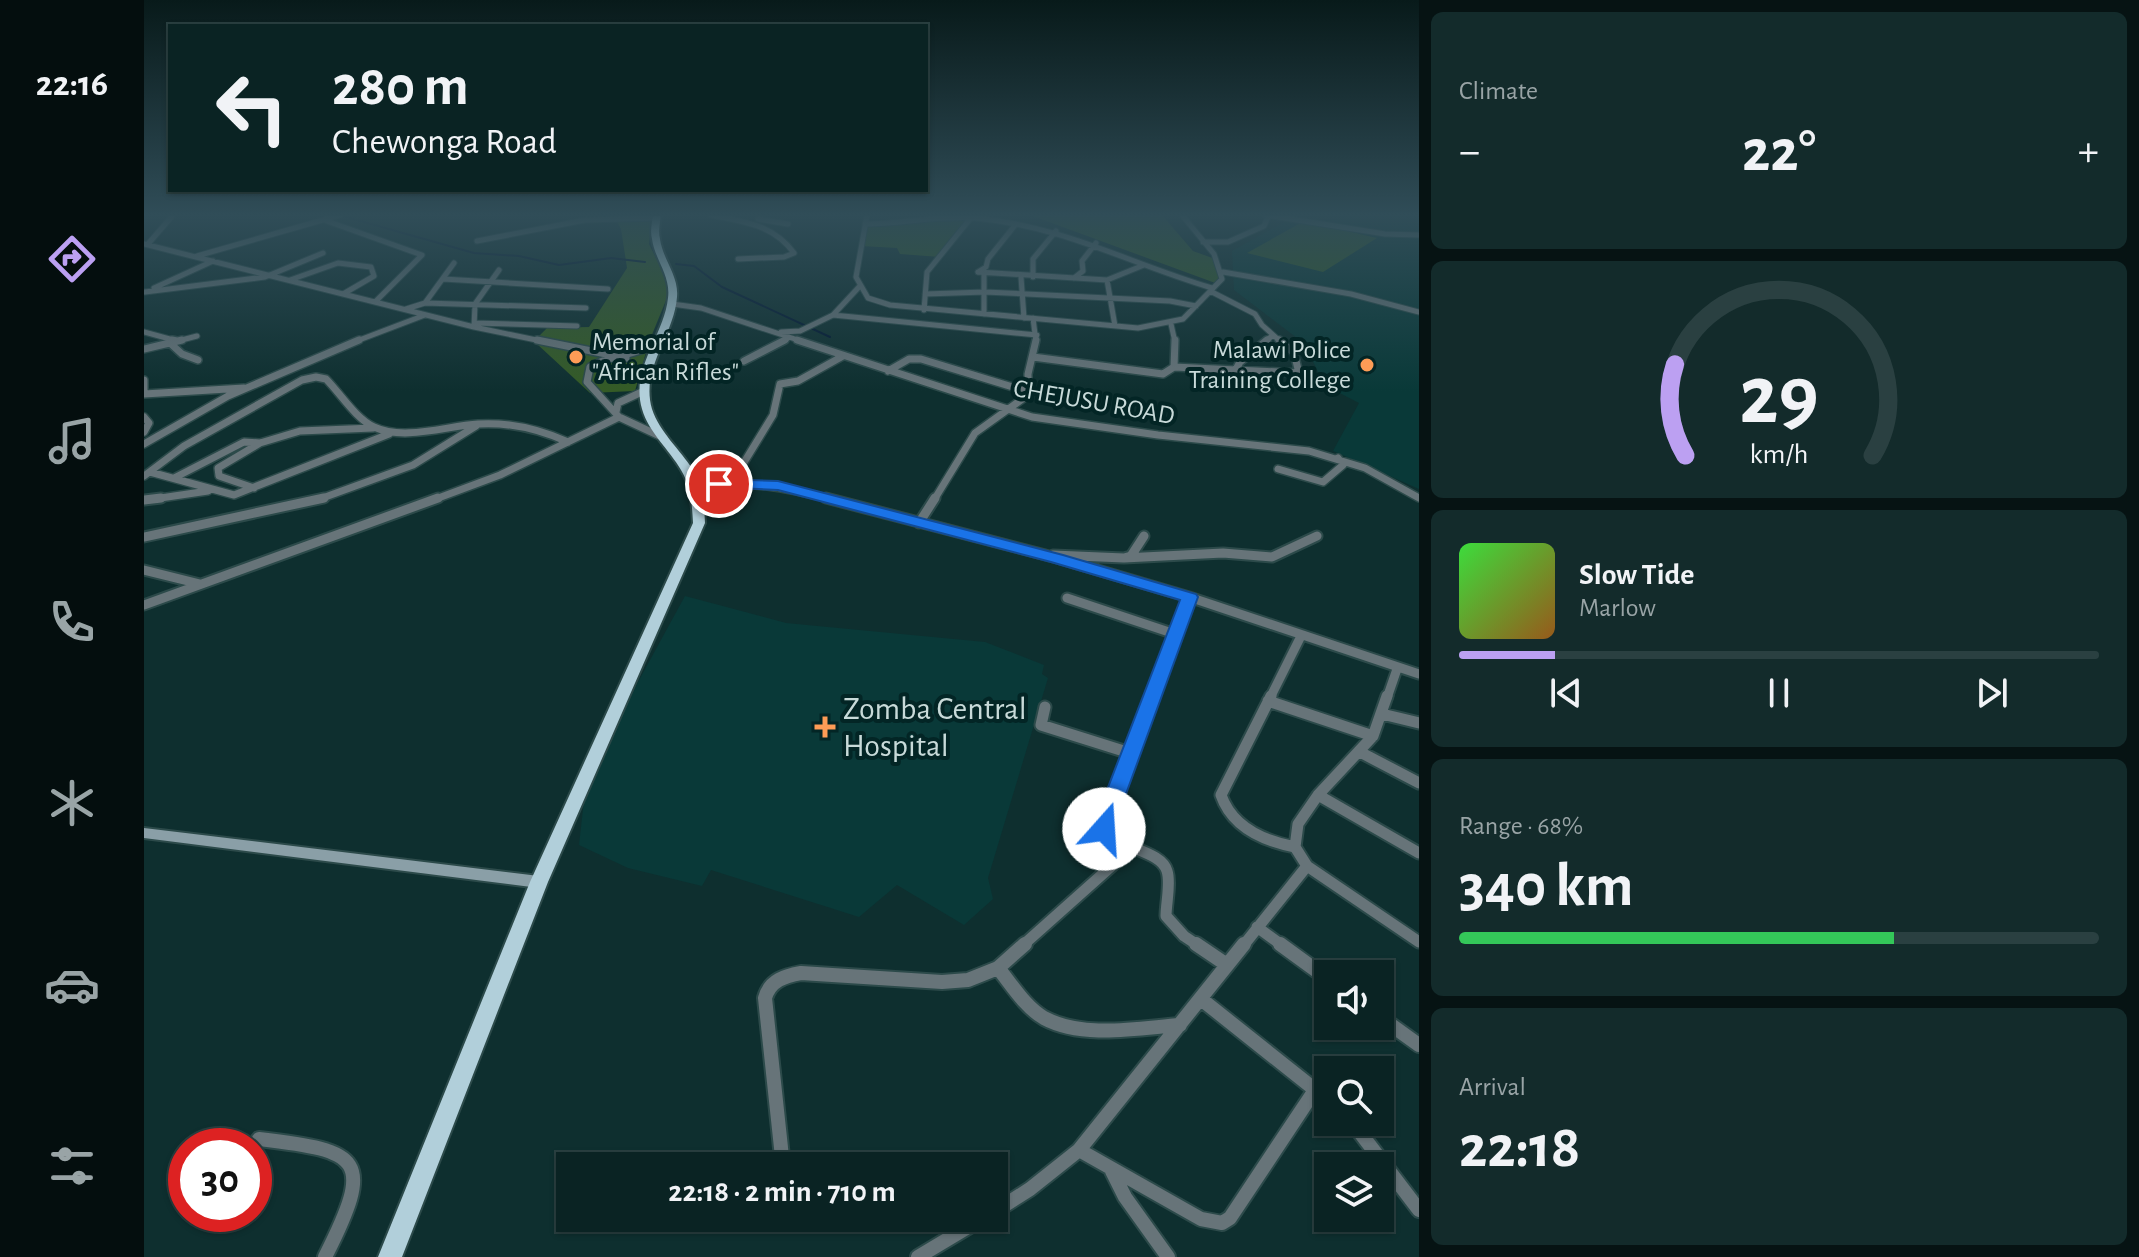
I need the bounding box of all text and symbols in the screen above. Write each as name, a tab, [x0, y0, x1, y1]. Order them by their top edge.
icon: left	[200, 56, 304, 160]
text: 280 m	[332, 59, 469, 115]
text: 22:16	[36, 66, 108, 102]
text: Climate	[1459, 78, 1538, 104]
text: 22°	[1742, 122, 1816, 182]
text: Chewonga Road	[332, 124, 557, 160]
text: −	[1459, 130, 1480, 174]
text: +	[2078, 130, 2099, 174]
icon: directions	[44, 231, 100, 287]
place label: Memorial of "African Rifles"	[592, 329, 739, 385]
place label: Malawi Police Training College	[1188, 337, 1351, 393]
marker: Memorial of "African Rifles"	[567, 348, 585, 366]
text: 29	[1739, 354, 1819, 438]
marker: Malawi Police Training College	[1358, 356, 1376, 374]
street label: CHEJUSU ROAD	[1011, 375, 1177, 429]
icon: music	[44, 413, 100, 469]
text: km/h	[1750, 440, 1808, 469]
pin	[685, 450, 753, 518]
icon: arrive	[697, 462, 741, 506]
text: Slow Tide	[1579, 560, 1694, 590]
icon: phone	[44, 594, 100, 650]
text: Marlow	[1579, 595, 1656, 621]
icon: previous	[1544, 671, 1588, 715]
icon: pause	[1757, 671, 1801, 715]
icon: next	[1970, 671, 2014, 715]
place label: Zomba Central Hospital	[843, 693, 1027, 762]
marker: Zomba Central Hospital	[814, 716, 836, 738]
icon: climate	[44, 775, 100, 831]
position arrow	[1062, 787, 1146, 871]
text: Range · 68%	[1459, 813, 1583, 839]
text: 340 km	[1459, 857, 1633, 917]
icon: car	[44, 957, 100, 1013]
map controls	[1314, 960, 1394, 1232]
button: sound	[1314, 960, 1394, 1040]
button: search	[1314, 1056, 1394, 1136]
text: Arrival	[1459, 1074, 1526, 1100]
text: 22:18	[1459, 1118, 1580, 1178]
speed limit sign: 30	[168, 1128, 272, 1232]
icon: filters	[44, 1138, 100, 1194]
button: layers	[1314, 1152, 1394, 1232]
text: 22:18 · 2 min · 710 m	[668, 1177, 896, 1207]

